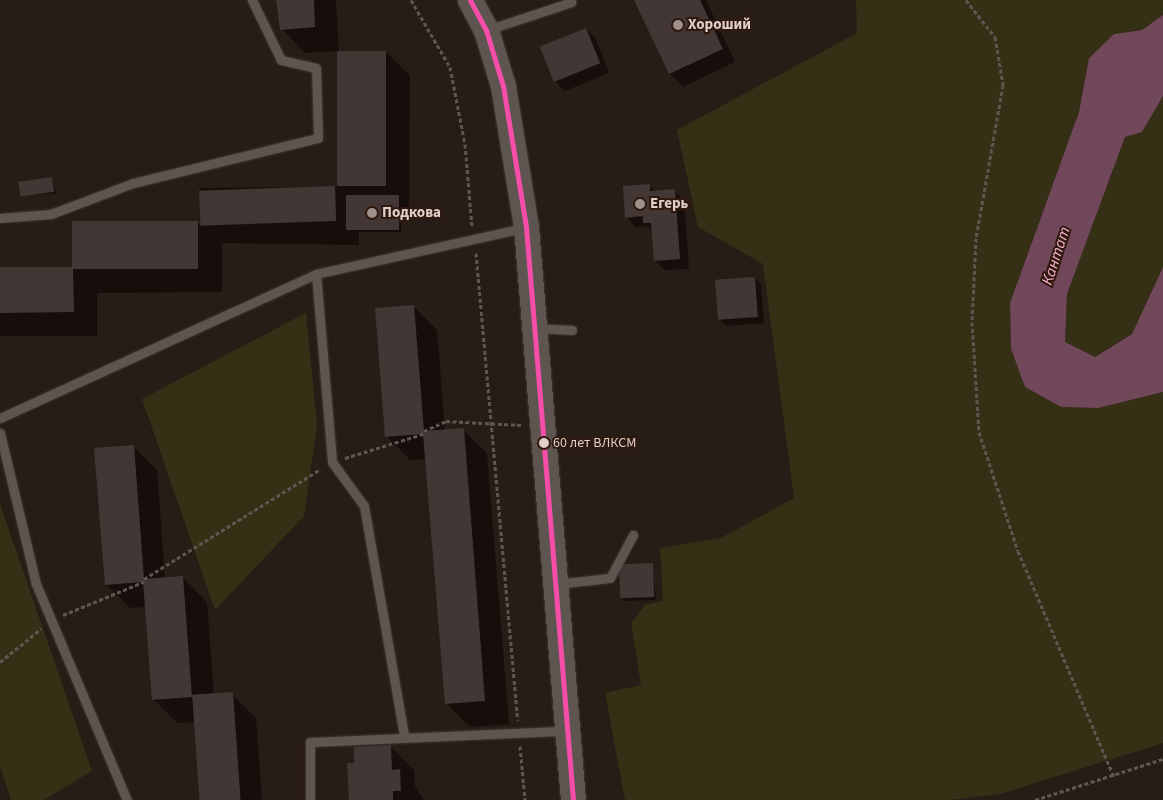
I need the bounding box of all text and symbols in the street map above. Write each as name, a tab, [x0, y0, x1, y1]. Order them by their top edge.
place label: Хороший	[688, 16, 751, 34]
marker: Хороший	[672, 19, 684, 31]
place label: Егерь	[650, 195, 688, 213]
marker: Егерь	[634, 198, 646, 210]
place label: Подкова	[382, 204, 441, 222]
marker: Подкова	[366, 207, 378, 219]
water label: Кантат	[1038, 224, 1074, 288]
place label: 60 лет ВЛКСМ	[553, 435, 636, 451]
marker: 60 лет ВЛКСМ	[539, 438, 549, 448]

